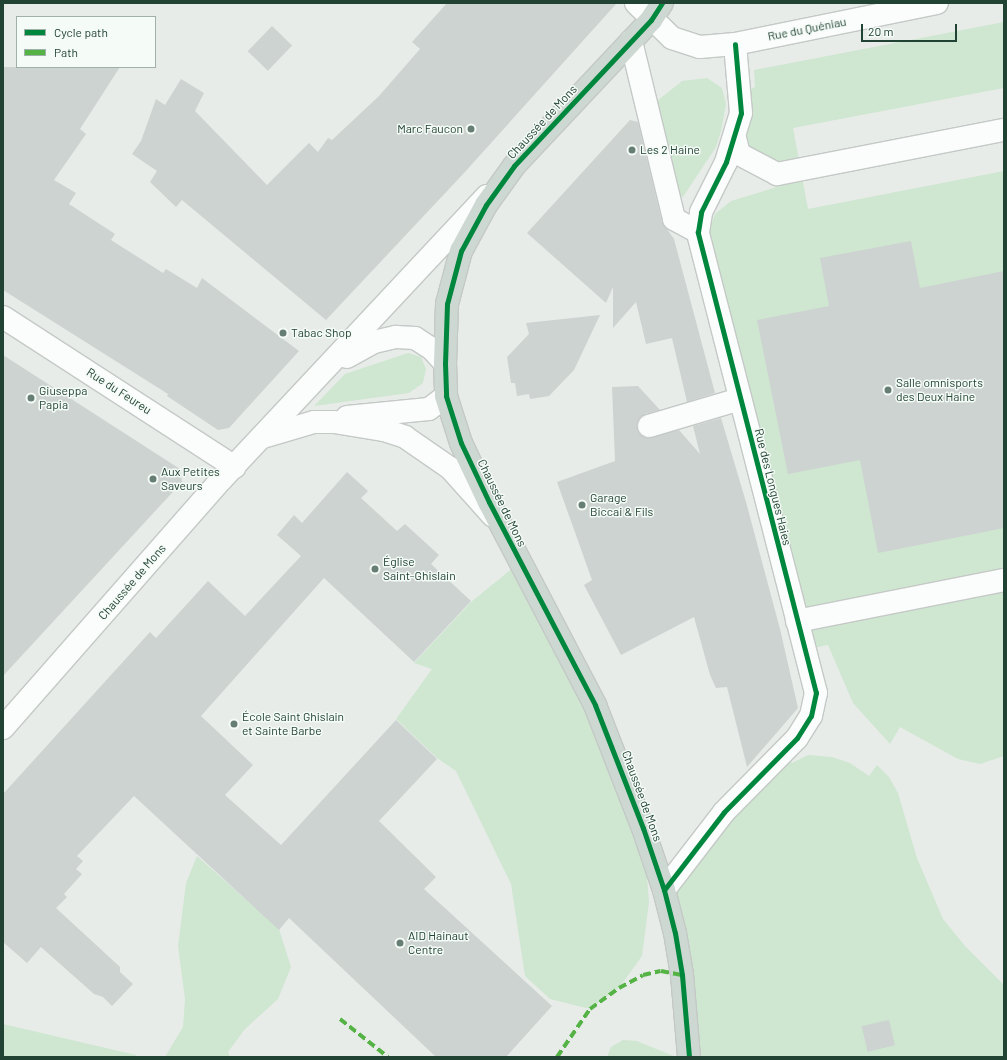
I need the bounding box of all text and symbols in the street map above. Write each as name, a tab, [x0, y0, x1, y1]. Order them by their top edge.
street label: Rue du Quéniau	[766, 14, 848, 44]
legend	[16, 16, 156, 68]
scale bar	[863, 16, 959, 42]
text: 20 m	[868, 24, 894, 38]
text: Cycle path	[54, 25, 108, 39]
text: Path	[54, 45, 78, 59]
street label: Chaussée de Mons	[504, 82, 580, 162]
place label: Marc Faucon	[397, 122, 463, 136]
marker: Marc Faucon	[466, 124, 476, 134]
place label: Les 2 Haine	[640, 143, 700, 157]
marker: Les 2 Haine	[627, 145, 637, 155]
place label: Tabac Shop	[291, 326, 352, 340]
marker: Tabac Shop	[278, 328, 288, 338]
street label: Rue du Feureu	[84, 365, 154, 417]
place label: Salle omnisports des Deux Haine	[896, 376, 983, 404]
place label: Giuseppa Papia	[39, 384, 87, 412]
marker: Salle omnisports des Deux Haine	[883, 385, 893, 395]
marker: Giuseppa Papia	[26, 393, 36, 403]
street label: Rue des Longues Haies	[752, 427, 794, 547]
street label: Chaussée de Mons	[475, 457, 529, 549]
place label: Aux Petites Saveurs	[161, 465, 220, 493]
marker: Aux Petites Saveurs	[148, 474, 158, 484]
place label: Garage Biccai & Fils	[590, 491, 653, 519]
marker: Garage Biccai & Fils	[577, 500, 587, 510]
street label: Chaussée de Mons	[95, 541, 169, 623]
place label: Église Saint-Ghislain	[383, 555, 456, 583]
marker: Église Saint-Ghislain	[370, 564, 380, 574]
place label: École Saint Ghislain et Sainte Barbe	[242, 710, 344, 738]
marker: École Saint Ghislain et Sainte Barbe	[229, 719, 239, 729]
street label: Chaussée de Mons	[619, 749, 665, 843]
place label: AID Hainaut Centre	[408, 929, 469, 957]
marker: AID Hainaut Centre	[395, 938, 405, 948]

